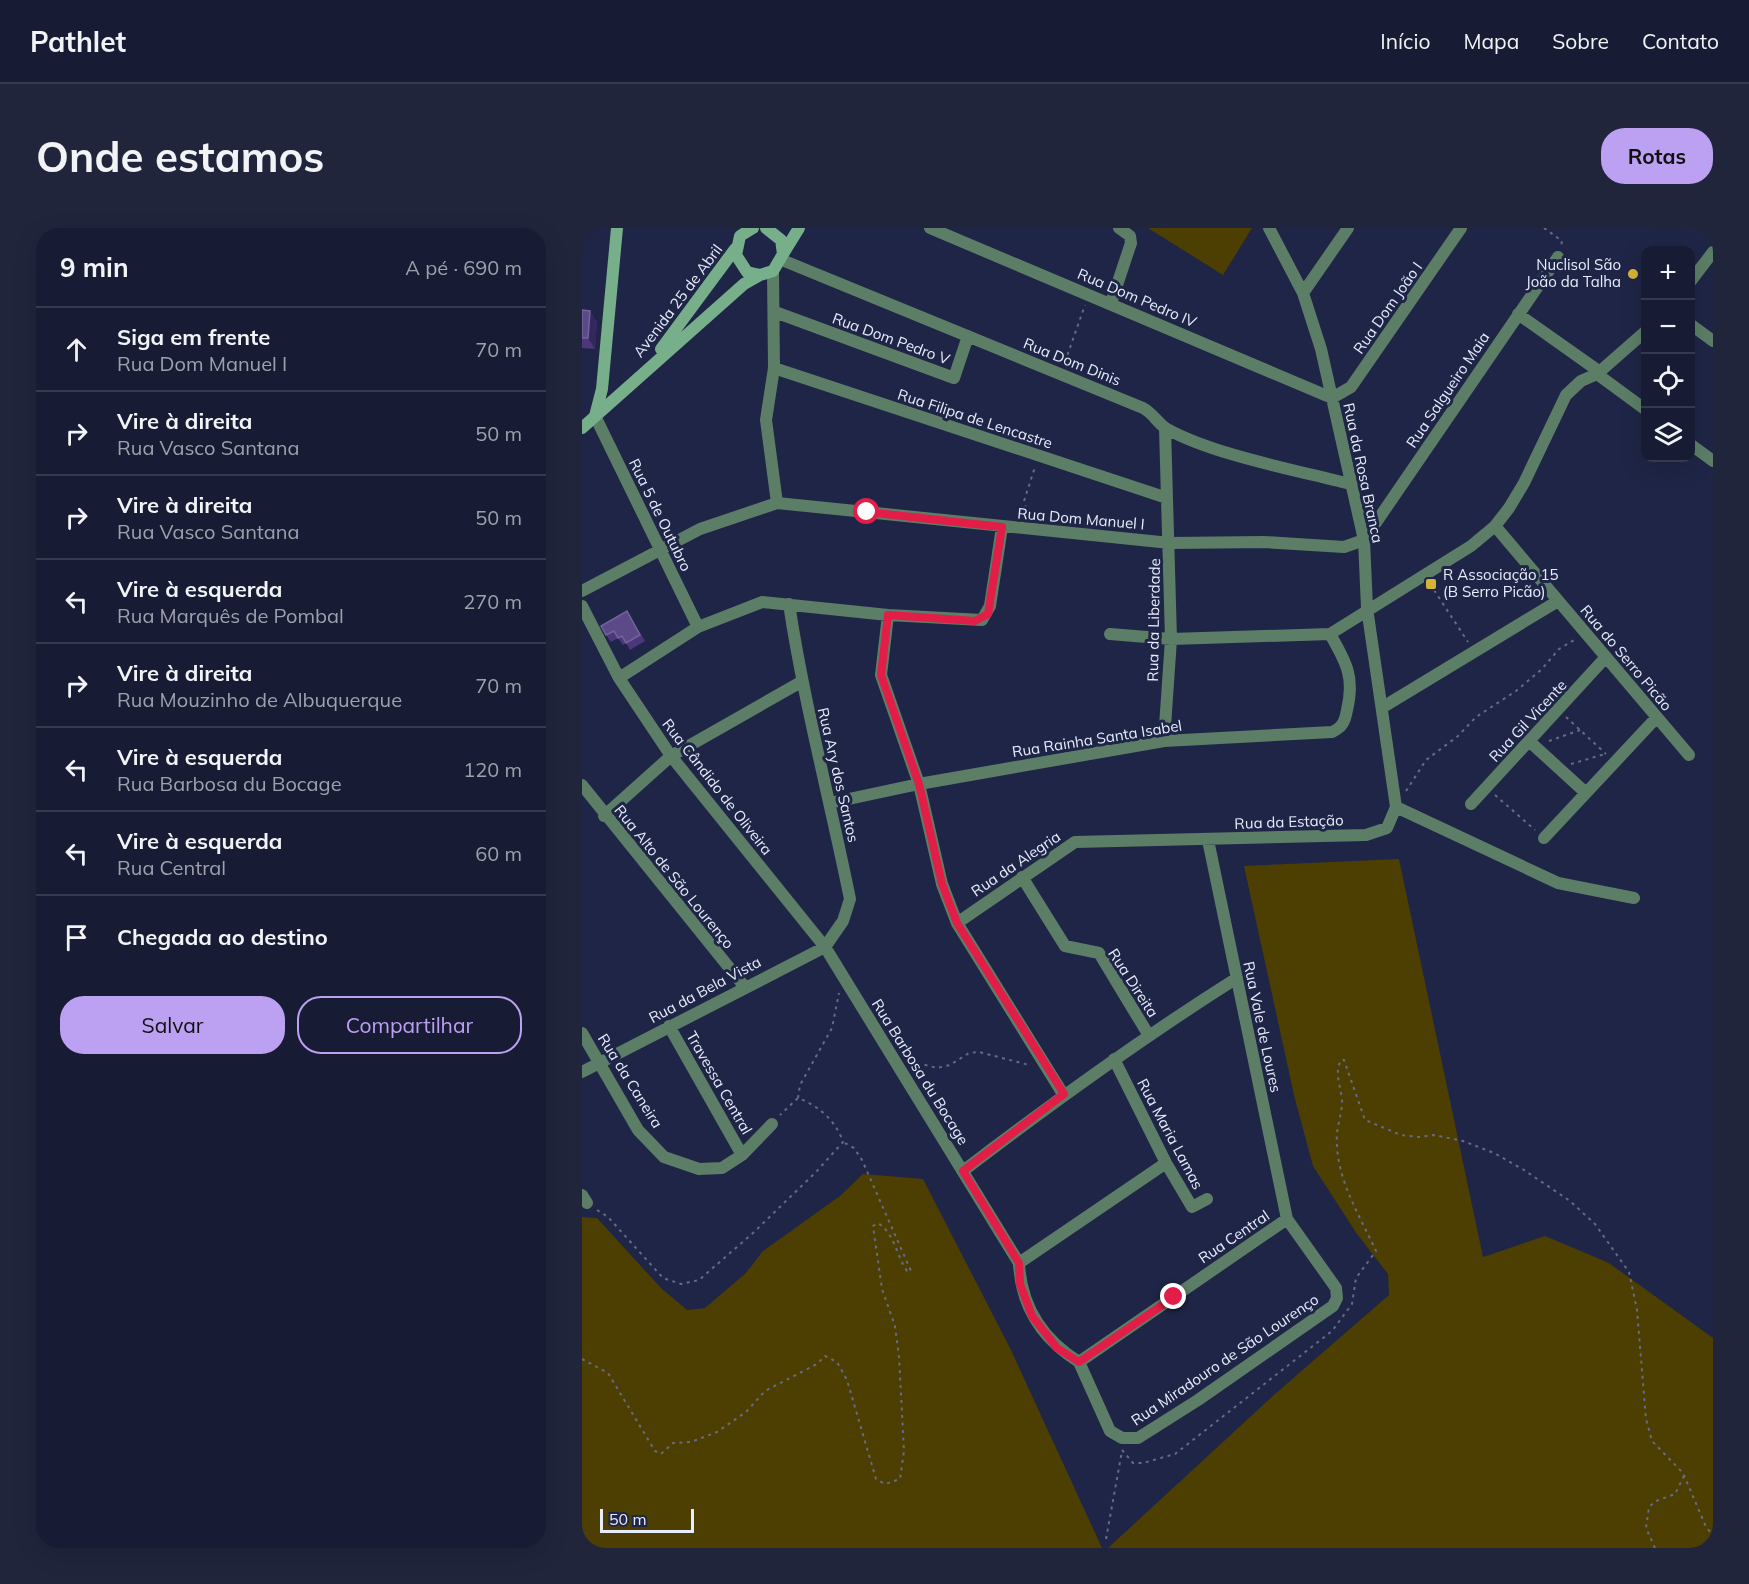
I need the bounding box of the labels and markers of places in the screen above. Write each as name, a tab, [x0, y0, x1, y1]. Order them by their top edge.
place label: Nuclisol São João da Talha	[1526, 255, 1621, 291]
marker: Nuclisol São João da Talha	[1626, 267, 1640, 281]
place label: R Associação 15 (B Serro Picão)	[1443, 565, 1559, 601]
marker: R Associação 15 (B Serro Picão)	[1424, 577, 1438, 591]

